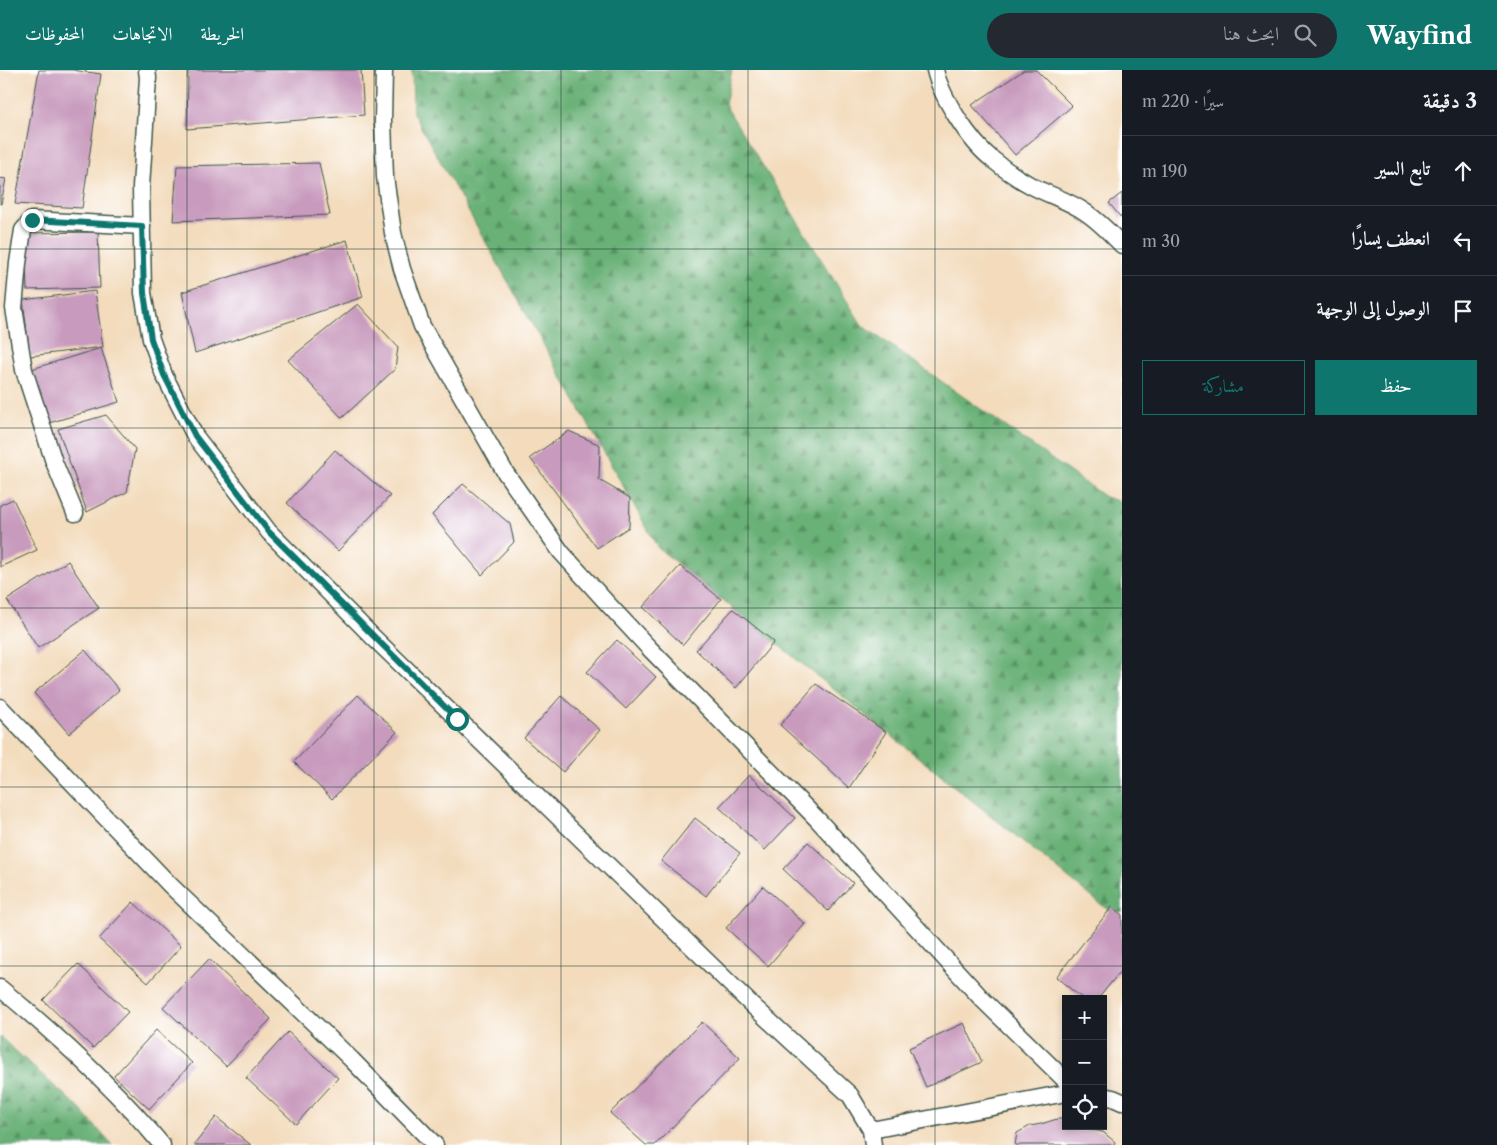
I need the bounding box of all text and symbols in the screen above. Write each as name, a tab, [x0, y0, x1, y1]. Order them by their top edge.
search box	[987, 13, 1337, 58]
icon: search	[1291, 21, 1319, 49]
text: Wayfind	[1367, 21, 1472, 50]
text: ابحث هنا	[1223, 22, 1279, 45]
text: المحفوظات	[25, 23, 84, 45]
text: الاتجاهات	[112, 23, 172, 45]
text: الخريطة	[200, 23, 244, 45]
text: 3 دقيقة	[1423, 88, 1477, 113]
text: سيرًا · 220 m	[1142, 91, 1224, 111]
text: تابع السير	[1376, 157, 1430, 180]
icon: ahead	[1449, 157, 1477, 185]
text: 190 m	[1142, 161, 1187, 181]
route end	[21, 209, 44, 232]
text: انعطف يسارًا	[1351, 227, 1430, 250]
icon: left	[1449, 227, 1477, 255]
text: 30 m	[1142, 231, 1180, 251]
text: الوصول إلى الوجهة	[1316, 297, 1430, 320]
icon: arrive	[1449, 297, 1477, 325]
button: مشاركة	[1142, 360, 1305, 415]
button: حفظ	[1315, 360, 1477, 415]
route start	[446, 708, 469, 731]
map controls	[1062, 995, 1107, 1130]
button: +	[1062, 995, 1107, 1040]
button: −	[1062, 1040, 1107, 1085]
button: locate	[1062, 1085, 1107, 1130]

